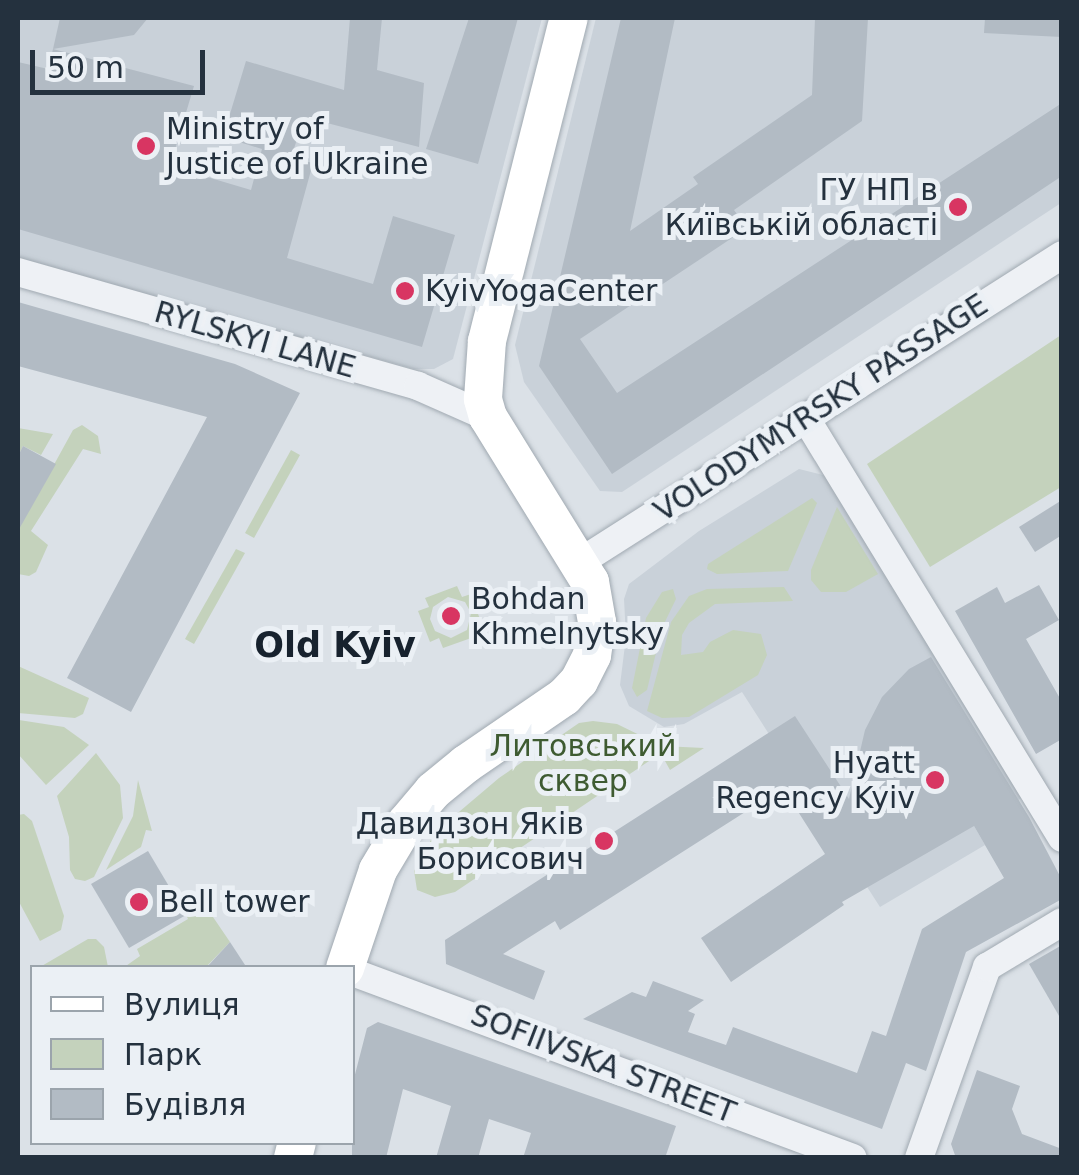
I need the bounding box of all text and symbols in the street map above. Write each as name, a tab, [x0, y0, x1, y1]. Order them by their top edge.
scale bar	[35, 30, 210, 92]
text: 50 m	[47, 50, 124, 85]
place label: Ministry of Justice of Ukraine	[166, 111, 428, 182]
marker: Ministry of Justice of Ukraine	[135, 135, 157, 157]
place label: ГУ НП в Київській області	[665, 172, 938, 242]
marker: ГУ НП в Київській області	[947, 196, 969, 218]
place label: KyivYogaCenter	[425, 273, 657, 309]
marker: KyivYogaCenter	[394, 280, 416, 302]
street label: VOLODYMYRSKY PASSAGE	[647, 286, 995, 530]
street label: RYLSKYI LANE	[150, 294, 360, 386]
place label: Bohdan Khmelnytsky	[471, 581, 664, 652]
marker: Bohdan Khmelnytsky	[440, 605, 462, 627]
district label: Old Kyiv	[254, 624, 416, 666]
park label: Литовський сквер	[490, 728, 676, 798]
place label: Hyatt Regency Kyiv	[715, 745, 915, 816]
marker: Hyatt Regency Kyiv	[924, 769, 946, 791]
place label: Давидзон Яків Борисович	[356, 806, 584, 876]
marker: Давидзон Яків Борисович	[593, 830, 615, 852]
place label: Bell tower	[159, 884, 310, 920]
marker: Bell tower	[128, 891, 150, 913]
legend	[30, 965, 355, 1145]
text: Вулиця	[124, 987, 239, 1022]
street label: SOFIIVSKA STREET	[465, 997, 741, 1131]
text: Парк	[124, 1037, 202, 1072]
text: Будівля	[124, 1087, 246, 1122]

